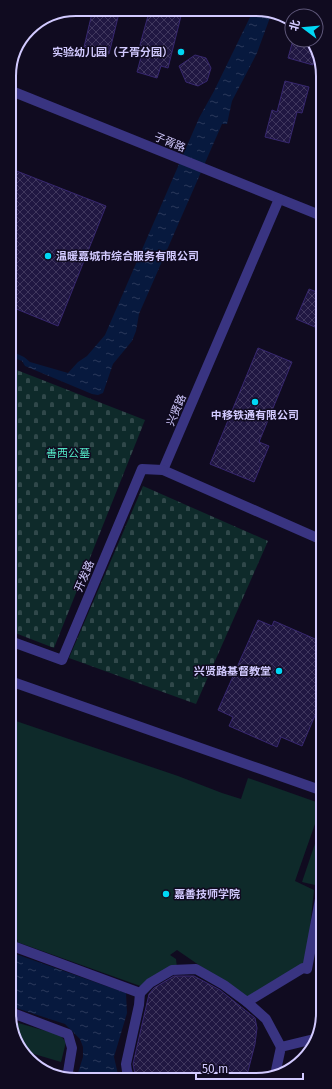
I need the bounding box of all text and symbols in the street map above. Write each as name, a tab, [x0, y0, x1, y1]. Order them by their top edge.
north arrow	[284, 8, 324, 48]
text: 北	[287, 18, 303, 32]
place label: 实验幼儿园（子胥分园）	[52, 46, 173, 59]
marker: 实验幼儿园（子胥分园）	[176, 47, 186, 57]
street label: 子胥路	[152, 130, 188, 155]
place label: 温暖嘉城市综合服务有限公司	[56, 250, 199, 263]
marker: 温暖嘉城市综合服务有限公司	[43, 251, 53, 261]
street label: 兴贤路	[164, 392, 189, 428]
marker: 中移铁通有限公司	[250, 397, 260, 407]
place label: 中移铁通有限公司	[211, 409, 299, 422]
park label: 善西公墓	[46, 447, 90, 460]
street label: 开发路	[72, 558, 97, 594]
place label: 兴贤路基督教堂	[194, 665, 271, 678]
marker: 兴贤路基督教堂	[274, 666, 284, 676]
place label: 嘉善技师学院	[174, 888, 240, 901]
marker: 嘉善技师学院	[161, 889, 171, 899]
scale bar	[196, 1055, 303, 1081]
text: 50 m	[202, 1062, 228, 1076]

